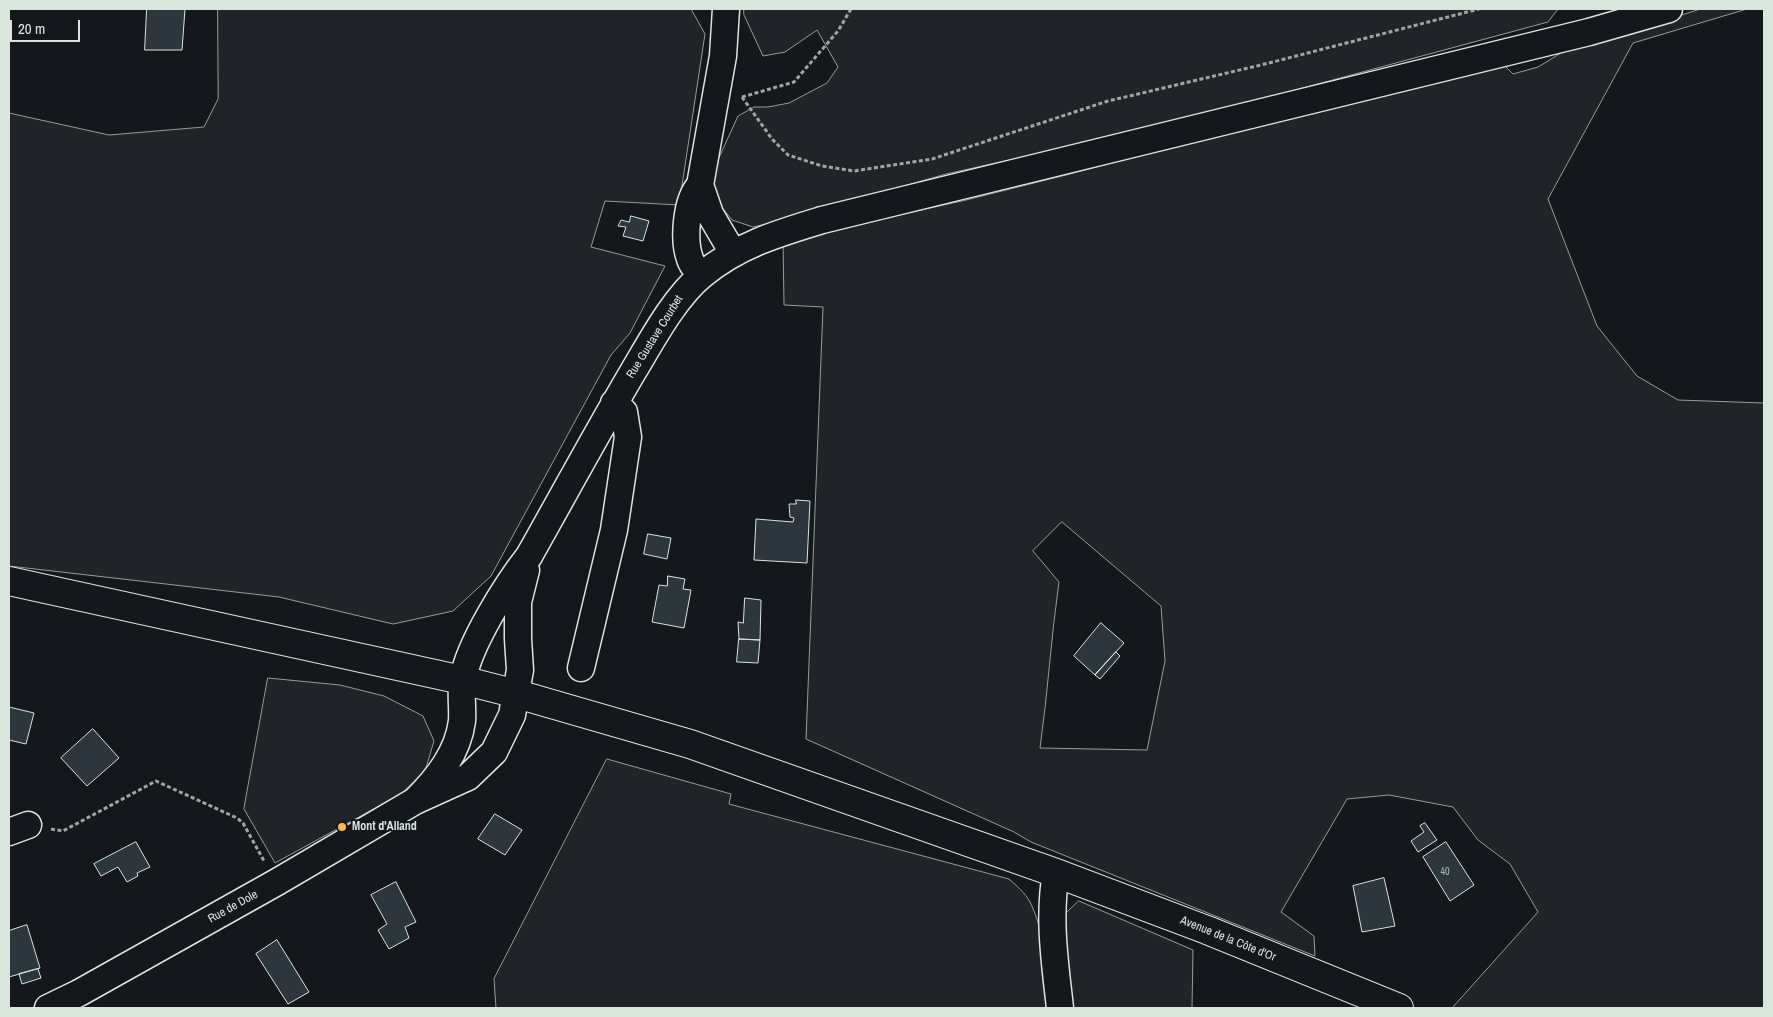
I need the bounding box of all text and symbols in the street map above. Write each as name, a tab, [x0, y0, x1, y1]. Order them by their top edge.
scale bar	[12, 10, 82, 42]
text: 20 m	[18, 18, 45, 39]
street label: Rue Gustave Courbet	[624, 293, 686, 381]
place label: Mont d'Alland	[352, 820, 417, 834]
marker: Mont d'Alland	[336, 821, 348, 833]
house number: 40	[1440, 866, 1450, 878]
street label: Rue de Dole	[206, 887, 260, 927]
street label: Avenue de la Côte d'Or	[1178, 913, 1278, 965]

